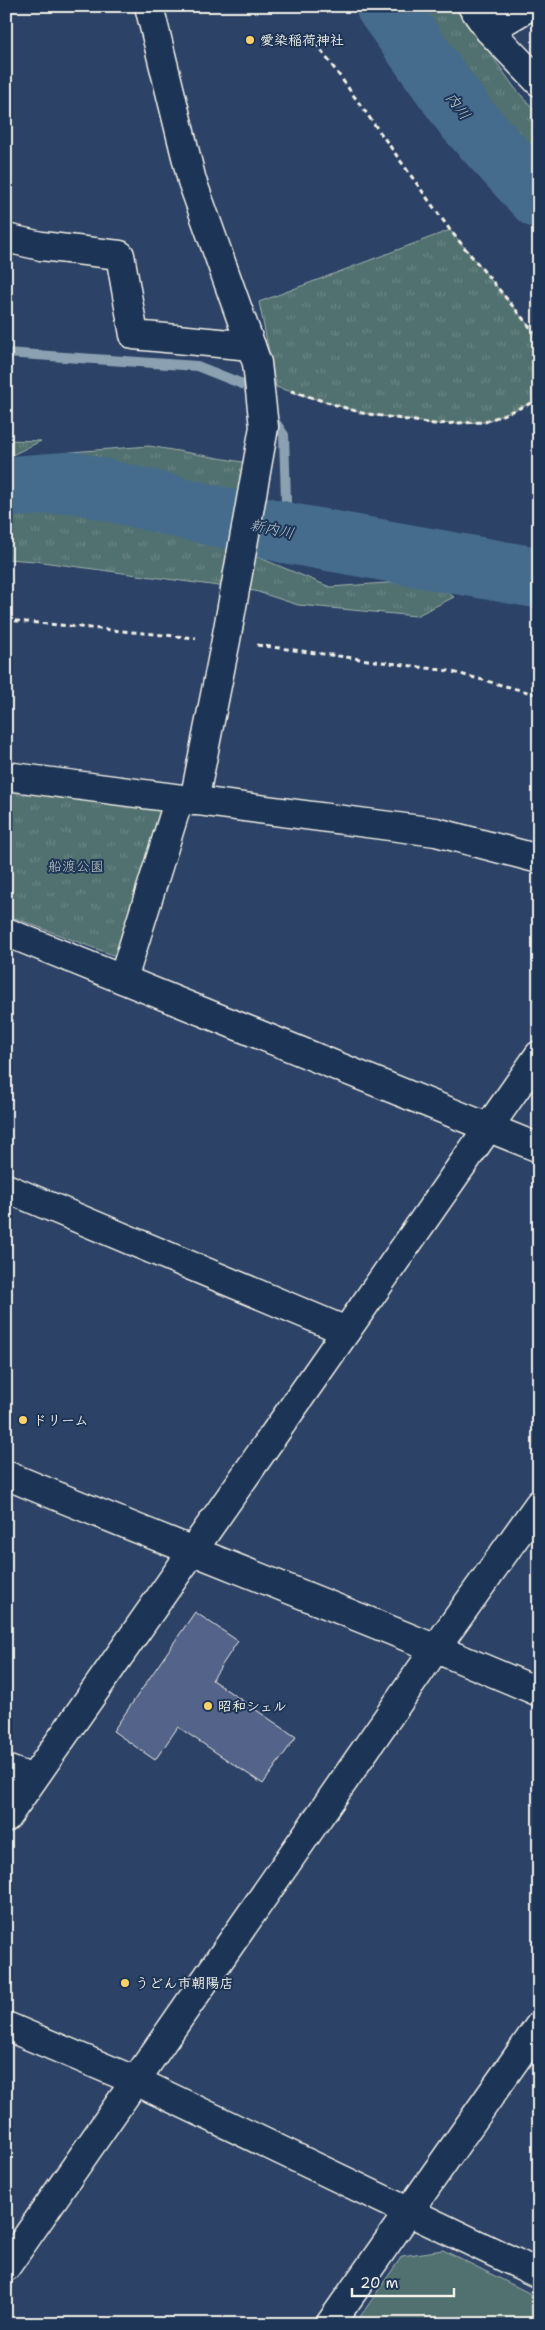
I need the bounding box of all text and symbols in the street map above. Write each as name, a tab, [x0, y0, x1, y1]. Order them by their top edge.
place label: 愛染稲荷神社	[260, 31, 344, 49]
marker: 愛染稲荷神社	[244, 34, 256, 46]
water label: 内川	[441, 88, 475, 124]
water label: 新内川	[248, 515, 296, 543]
park label: 船渡公園	[48, 857, 104, 875]
place label: ドリーム	[33, 1411, 88, 1429]
marker: ドリーム	[17, 1414, 29, 1426]
place label: 昭和シェル	[218, 1697, 287, 1715]
marker: 昭和シェル	[202, 1700, 214, 1712]
place label: うどん市朝陽店	[135, 1974, 234, 1992]
marker: うどん市朝陽店	[119, 1977, 131, 1989]
scale bar	[352, 2265, 455, 2297]
text: 20 m	[360, 2273, 399, 2293]

